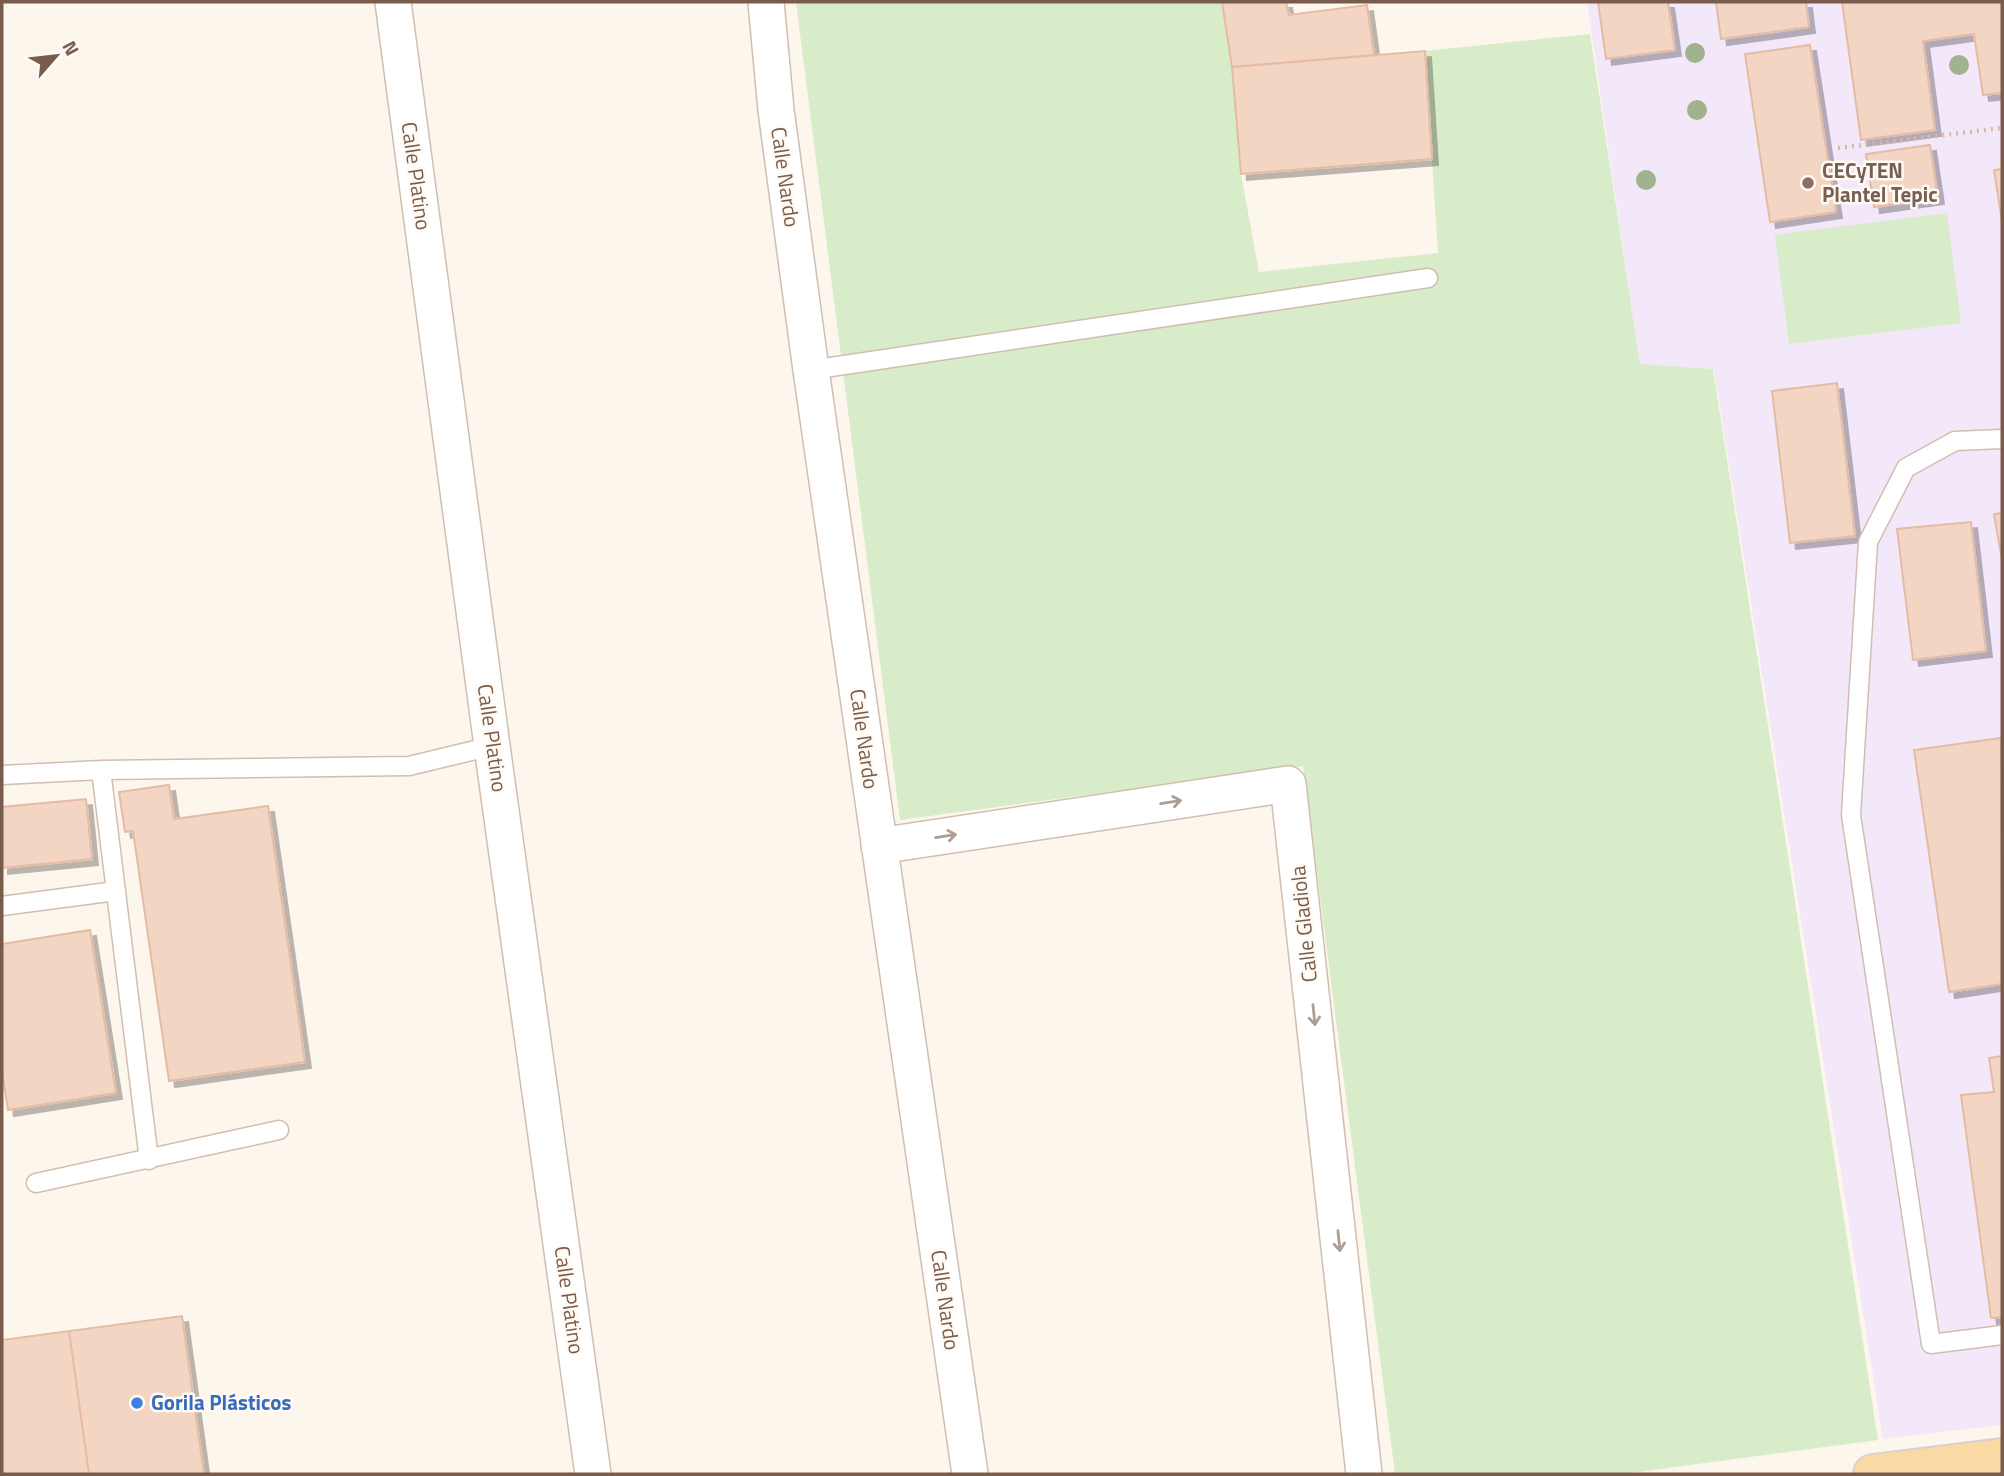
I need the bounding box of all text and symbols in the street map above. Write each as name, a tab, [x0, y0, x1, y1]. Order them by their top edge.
north arrow	[21, 21, 91, 91]
text: N	[56, 35, 87, 60]
street label: Calle Platino	[394, 120, 440, 232]
street label: Calle Nardo	[763, 125, 809, 229]
place label: CECyTEN Plantel Tepic	[1822, 154, 1938, 210]
marker: CECyTEN Plantel Tepic	[1800, 175, 1816, 191]
street label: Calle Platino	[470, 682, 516, 794]
street label: Calle Nardo	[842, 687, 888, 791]
one-way arrow	[1160, 795, 1182, 808]
one-way arrow	[935, 829, 957, 842]
street label: Calle Gladiola	[1281, 864, 1325, 984]
one-way arrow	[1307, 1003, 1320, 1026]
one-way arrow	[1332, 1229, 1345, 1252]
street label: Calle Platino	[547, 1244, 593, 1356]
street label: Calle Nardo	[923, 1248, 969, 1352]
place label: Gorila Plásticos	[151, 1386, 291, 1418]
marker: Gorila Plásticos	[129, 1395, 145, 1411]

